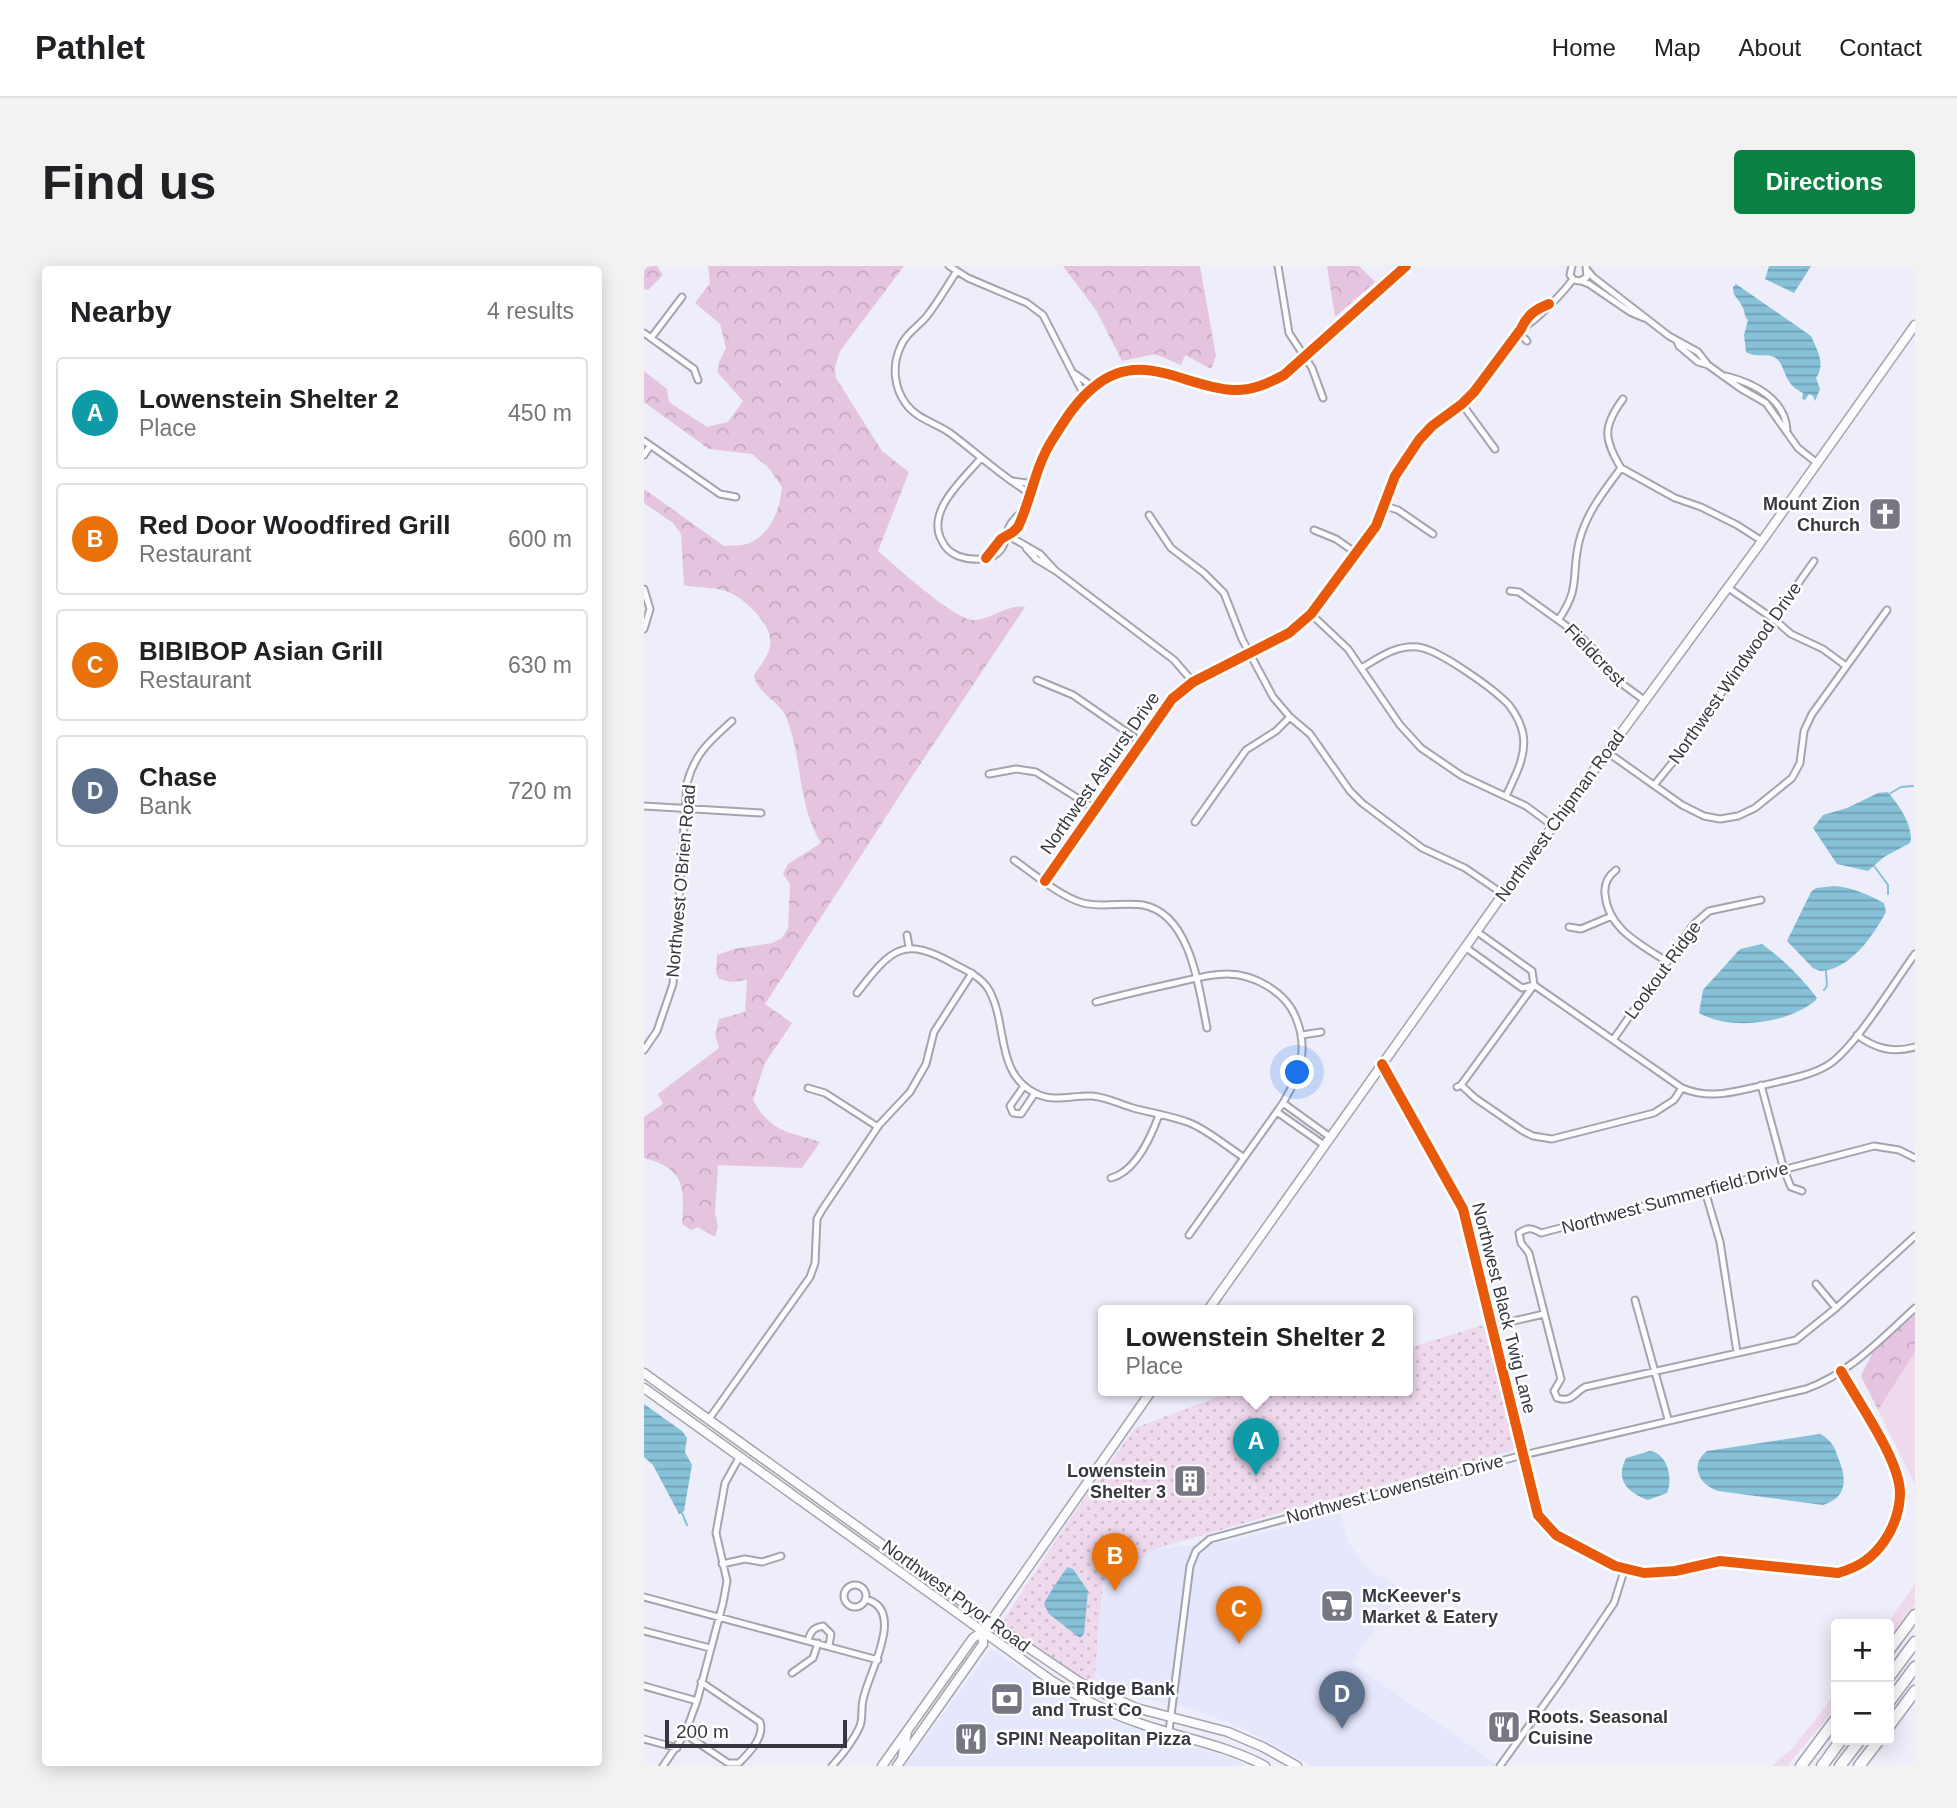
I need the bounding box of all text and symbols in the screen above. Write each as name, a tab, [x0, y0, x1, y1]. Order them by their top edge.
text: Pathlet	[35, 29, 145, 66]
text: Home	[1552, 34, 1616, 61]
text: Map	[1654, 34, 1701, 61]
text: About	[1739, 34, 1801, 61]
text: Contact	[1839, 34, 1922, 61]
button: Directions	[1734, 150, 1915, 214]
text: Find us	[42, 155, 216, 209]
text: Nearby	[70, 295, 172, 328]
text: 4 results	[487, 298, 574, 324]
text: Lowenstein Shelter 2	[139, 384, 399, 414]
text: A	[87, 400, 103, 426]
text: 450 m	[508, 400, 572, 426]
text: Place	[139, 415, 197, 441]
place label: Mount Zion Church	[1763, 494, 1860, 535]
church icon: Mount Zion Church	[1866, 495, 1904, 533]
text: Red Door Woodfired Grill	[139, 510, 451, 540]
text: B	[87, 526, 103, 552]
text: 600 m	[508, 526, 572, 552]
text: Restaurant	[139, 541, 252, 567]
street label: Northwest Windwood Drive	[1665, 578, 1805, 768]
street label: Fieldcrest	[1561, 620, 1629, 690]
text: BIBIBOP Asian Grill	[139, 636, 383, 666]
text: C	[87, 652, 103, 678]
text: 630 m	[508, 652, 572, 678]
text: Restaurant	[139, 667, 252, 693]
street label: Northwest Ashurst Drive	[1036, 688, 1164, 858]
street label: Northwest Chipman Road	[1491, 727, 1629, 905]
text: Chase	[139, 762, 217, 792]
text: D	[87, 778, 103, 804]
text: 720 m	[508, 778, 572, 804]
street label: Northwest O'Brien Road	[663, 784, 699, 978]
text: Bank	[139, 793, 191, 819]
street label: Lookout Ridge	[1621, 917, 1705, 1023]
your location	[1280, 1055, 1314, 1089]
street label: Northwest Summerfield Drive	[1559, 1158, 1791, 1238]
street label: Northwest Black Twig Lane	[1468, 1200, 1540, 1416]
popup	[1098, 1305, 1413, 1396]
text: Lowenstein Shelter 2	[1125, 1322, 1386, 1352]
text: Place	[1125, 1353, 1183, 1379]
pin: A	[1233, 1418, 1279, 1476]
street label: Northwest Lowenstein Drive	[1284, 1450, 1506, 1528]
place label: Lowenstein Shelter 3	[1067, 1461, 1166, 1502]
building icon: Lowenstein Shelter 3	[1171, 1462, 1209, 1500]
pin: B	[1092, 1533, 1138, 1591]
street label: Northwest Pryor Road	[878, 1536, 1034, 1656]
pin: C	[1216, 1586, 1262, 1644]
place label: McKeever's Market & Eatery	[1362, 1586, 1498, 1627]
supermarket icon: McKeever's Market & Eatery	[1318, 1587, 1356, 1625]
map controls	[1831, 1619, 1894, 1745]
button: +	[1831, 1619, 1894, 1682]
pin: D	[1319, 1671, 1365, 1729]
place label: Blue Ridge Bank and Trust Co	[1032, 1679, 1176, 1720]
bank icon: Blue Ridge Bank and Trust Co	[988, 1680, 1026, 1718]
button: −	[1831, 1682, 1894, 1745]
place label: Roots. Seasonal Cuisine	[1528, 1707, 1668, 1748]
restaurant icon: Roots. Seasonal Cuisine	[1485, 1708, 1523, 1746]
scale bar	[665, 1717, 847, 1749]
restaurant icon: SPIN! Neapolitan Pizza	[952, 1720, 990, 1758]
text: 200 m	[676, 1721, 729, 1742]
place label: SPIN! Neapolitan Pizza	[996, 1729, 1192, 1749]

